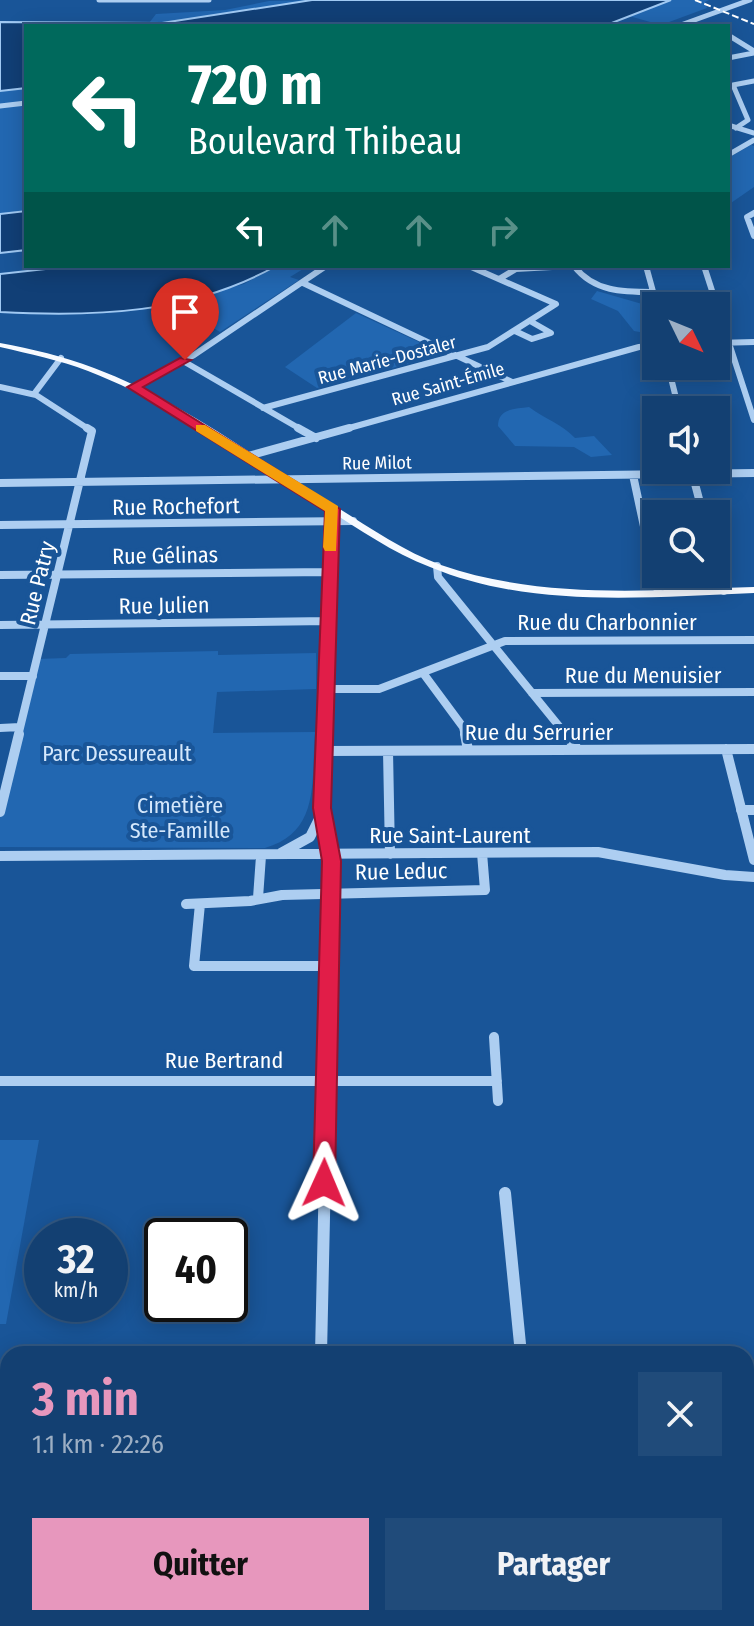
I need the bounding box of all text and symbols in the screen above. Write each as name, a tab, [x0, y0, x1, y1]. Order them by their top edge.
text: 720 m	[188, 52, 323, 119]
icon: left	[56, 56, 160, 160]
text: Boulevard Thibeau	[188, 120, 463, 164]
icon: left	[229, 208, 273, 252]
icon: ahead	[313, 208, 357, 252]
icon: ahead	[397, 208, 441, 252]
icon: right	[481, 208, 525, 252]
pin	[151, 278, 219, 360]
icon: arrive	[163, 290, 207, 334]
north arrow	[642, 292, 730, 380]
map controls	[642, 292, 730, 588]
street label: Rue Marie-Dostaler	[315, 331, 459, 389]
street label: Rue Saint-Émile	[389, 356, 507, 411]
button: sound	[642, 396, 730, 484]
street label: Rue Milot	[342, 451, 412, 475]
street label: Rue Rochefort	[112, 492, 241, 521]
button: search	[642, 500, 730, 588]
street label: Rue Patry	[14, 538, 61, 628]
street label: Rue Gélinas	[112, 541, 218, 570]
street label: Rue Julien	[118, 591, 210, 620]
street label: Rue du Charbonnier	[517, 609, 697, 636]
street label: Rue du Menuisier	[565, 662, 722, 689]
street label: Rue du Serrurier	[465, 719, 614, 746]
park label: Parc Dessureault	[42, 740, 193, 767]
park label: Cimetière Ste-Famille	[130, 792, 230, 844]
street label: Rue Saint-Laurent	[369, 822, 531, 849]
street label: Rue Leduc	[355, 857, 448, 886]
street label: Rue Bertrand	[165, 1047, 283, 1074]
position arrow	[282, 1141, 366, 1225]
speed limit sign: 40	[144, 1218, 248, 1322]
text: 32	[57, 1236, 95, 1284]
text: km/h	[54, 1278, 98, 1302]
text: 3 min	[32, 1370, 139, 1428]
button: close	[638, 1372, 722, 1456]
text: 1.1 km · 22:26	[32, 1429, 164, 1460]
button: Quitter	[32, 1518, 369, 1610]
button: Partager	[385, 1518, 722, 1610]

